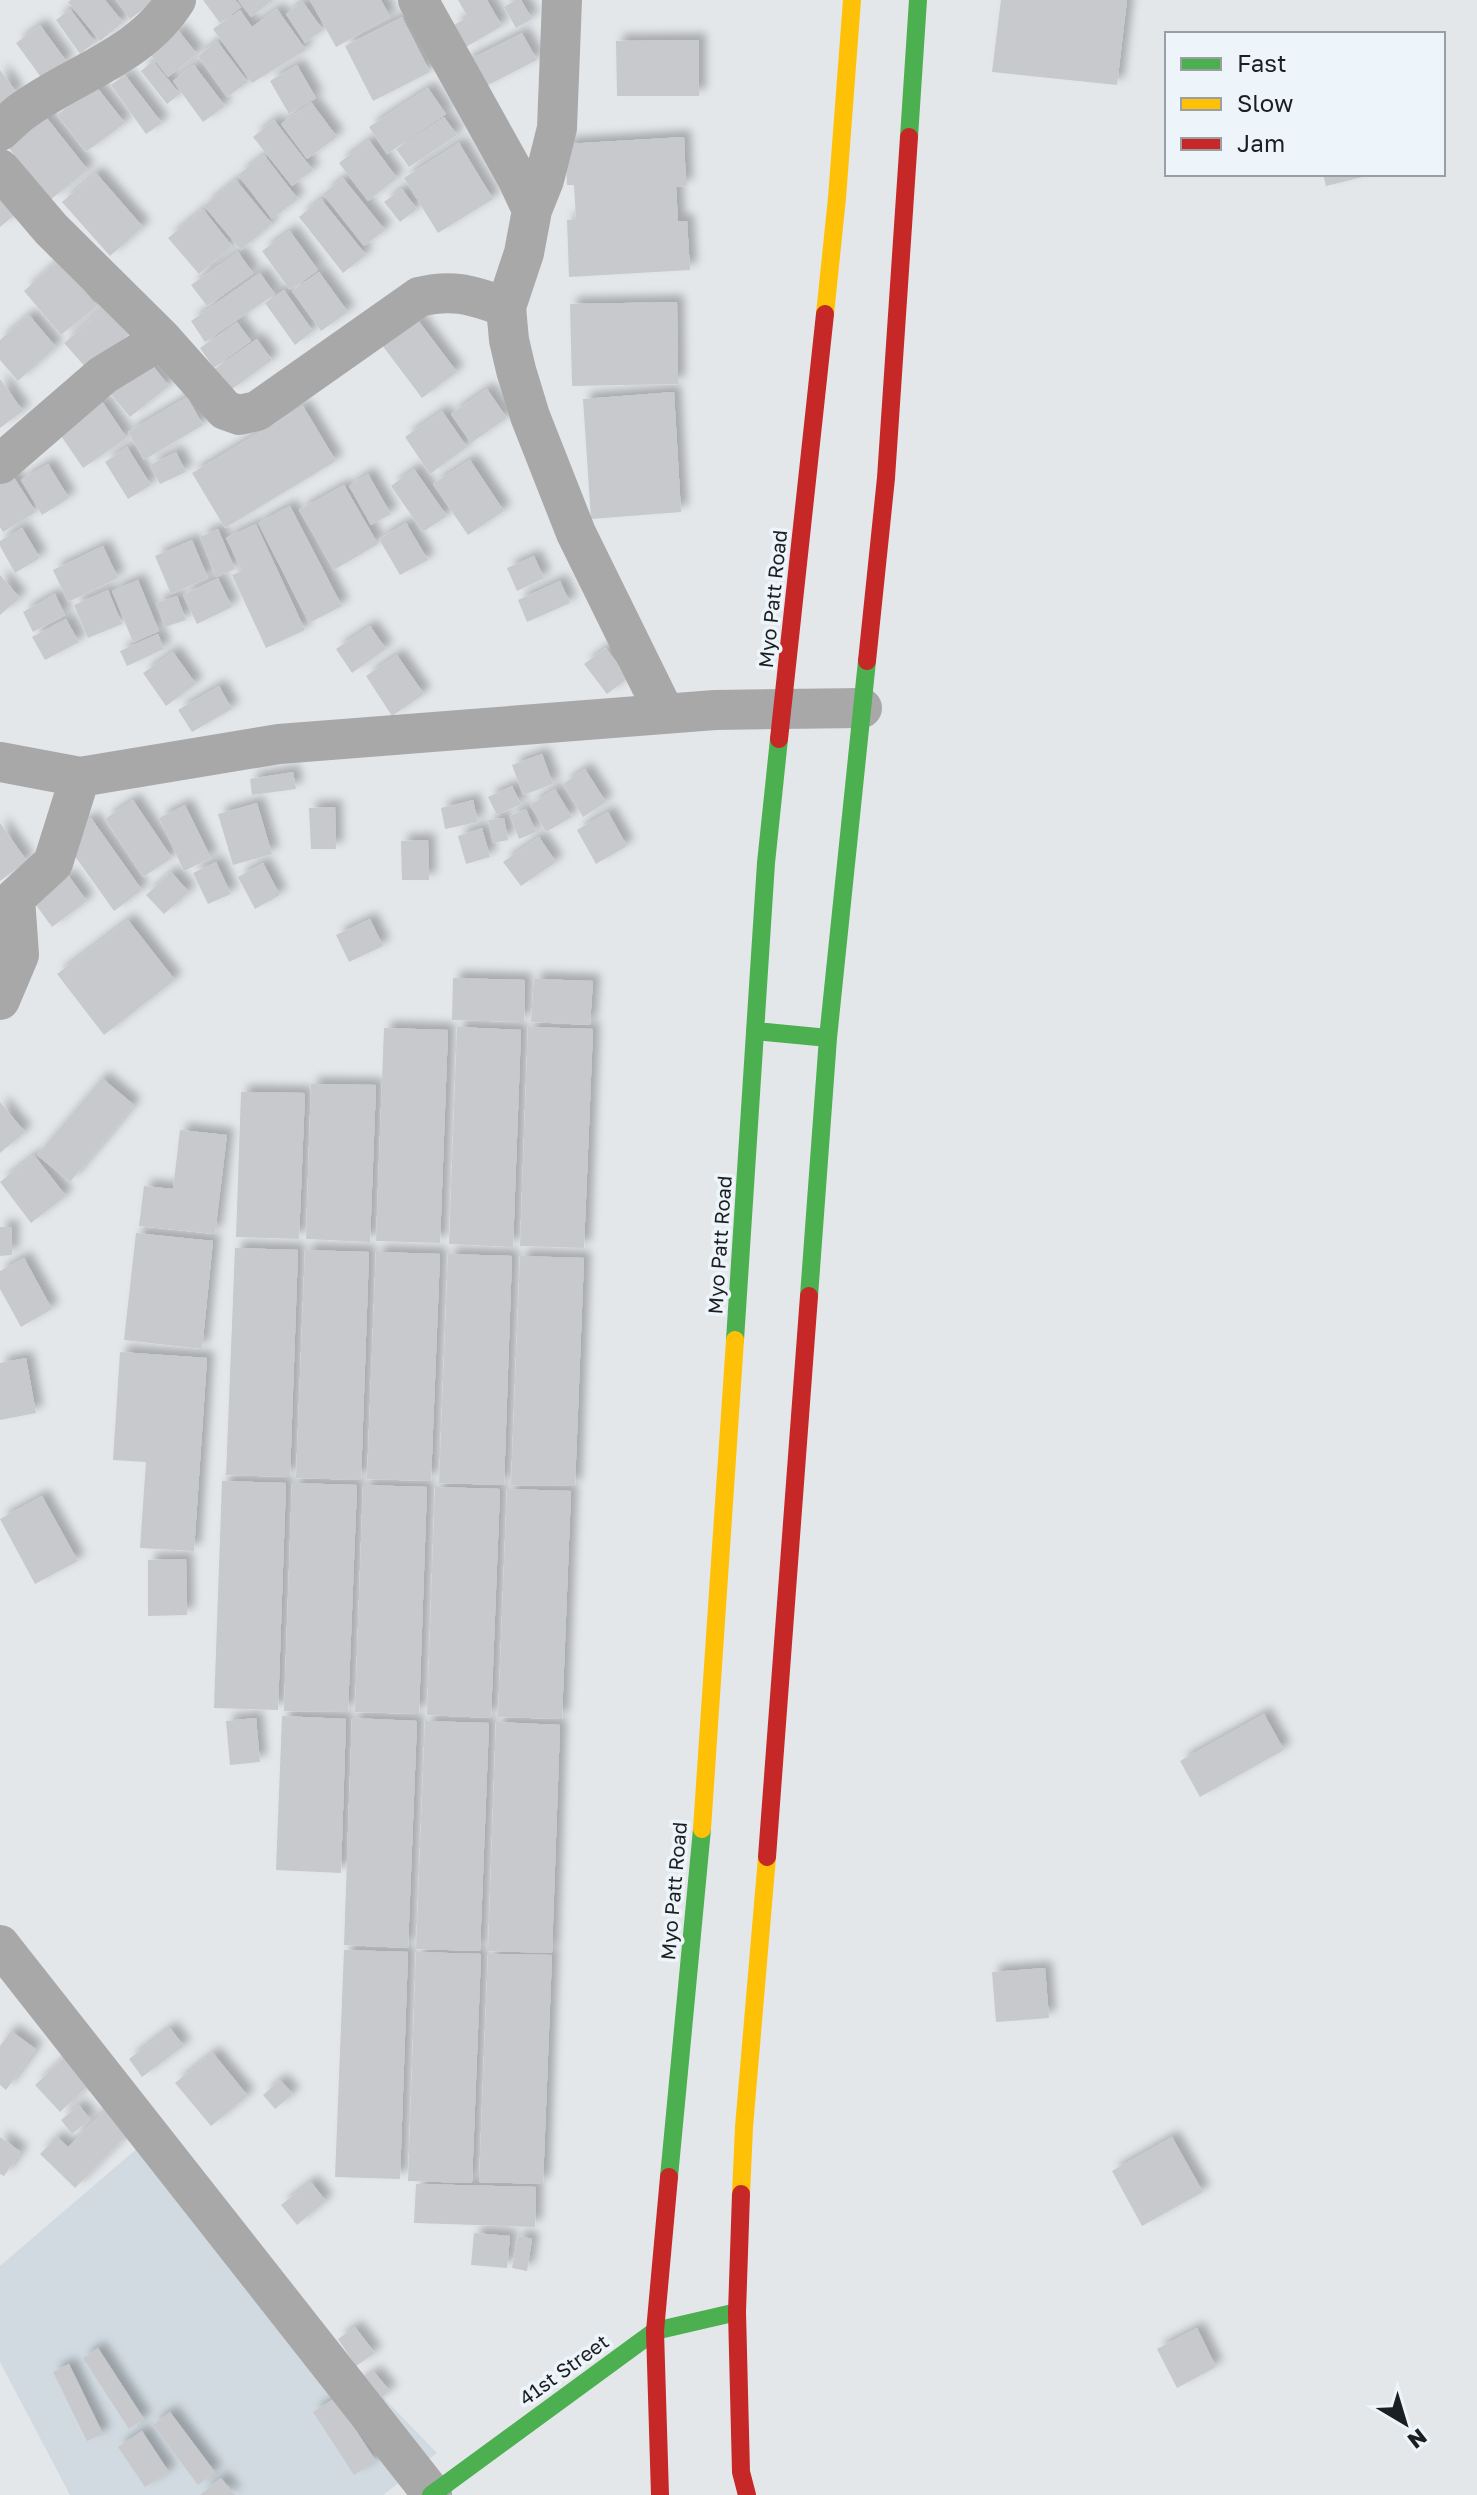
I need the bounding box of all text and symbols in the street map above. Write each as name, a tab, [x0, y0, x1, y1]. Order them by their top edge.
legend	[1165, 32, 1445, 176]
text: Fast	[1237, 48, 1287, 77]
text: Slow	[1237, 88, 1293, 117]
text: Jam	[1237, 128, 1285, 157]
street label: Myo Patt Road	[753, 529, 791, 669]
street label: Myo Patt Road	[702, 1175, 736, 1315]
street label: Myo Patt Road	[655, 1821, 691, 1961]
street label: 41st Street	[514, 2329, 613, 2410]
north arrow	[1365, 2383, 1445, 2463]
text: N	[1403, 2423, 1433, 2455]

